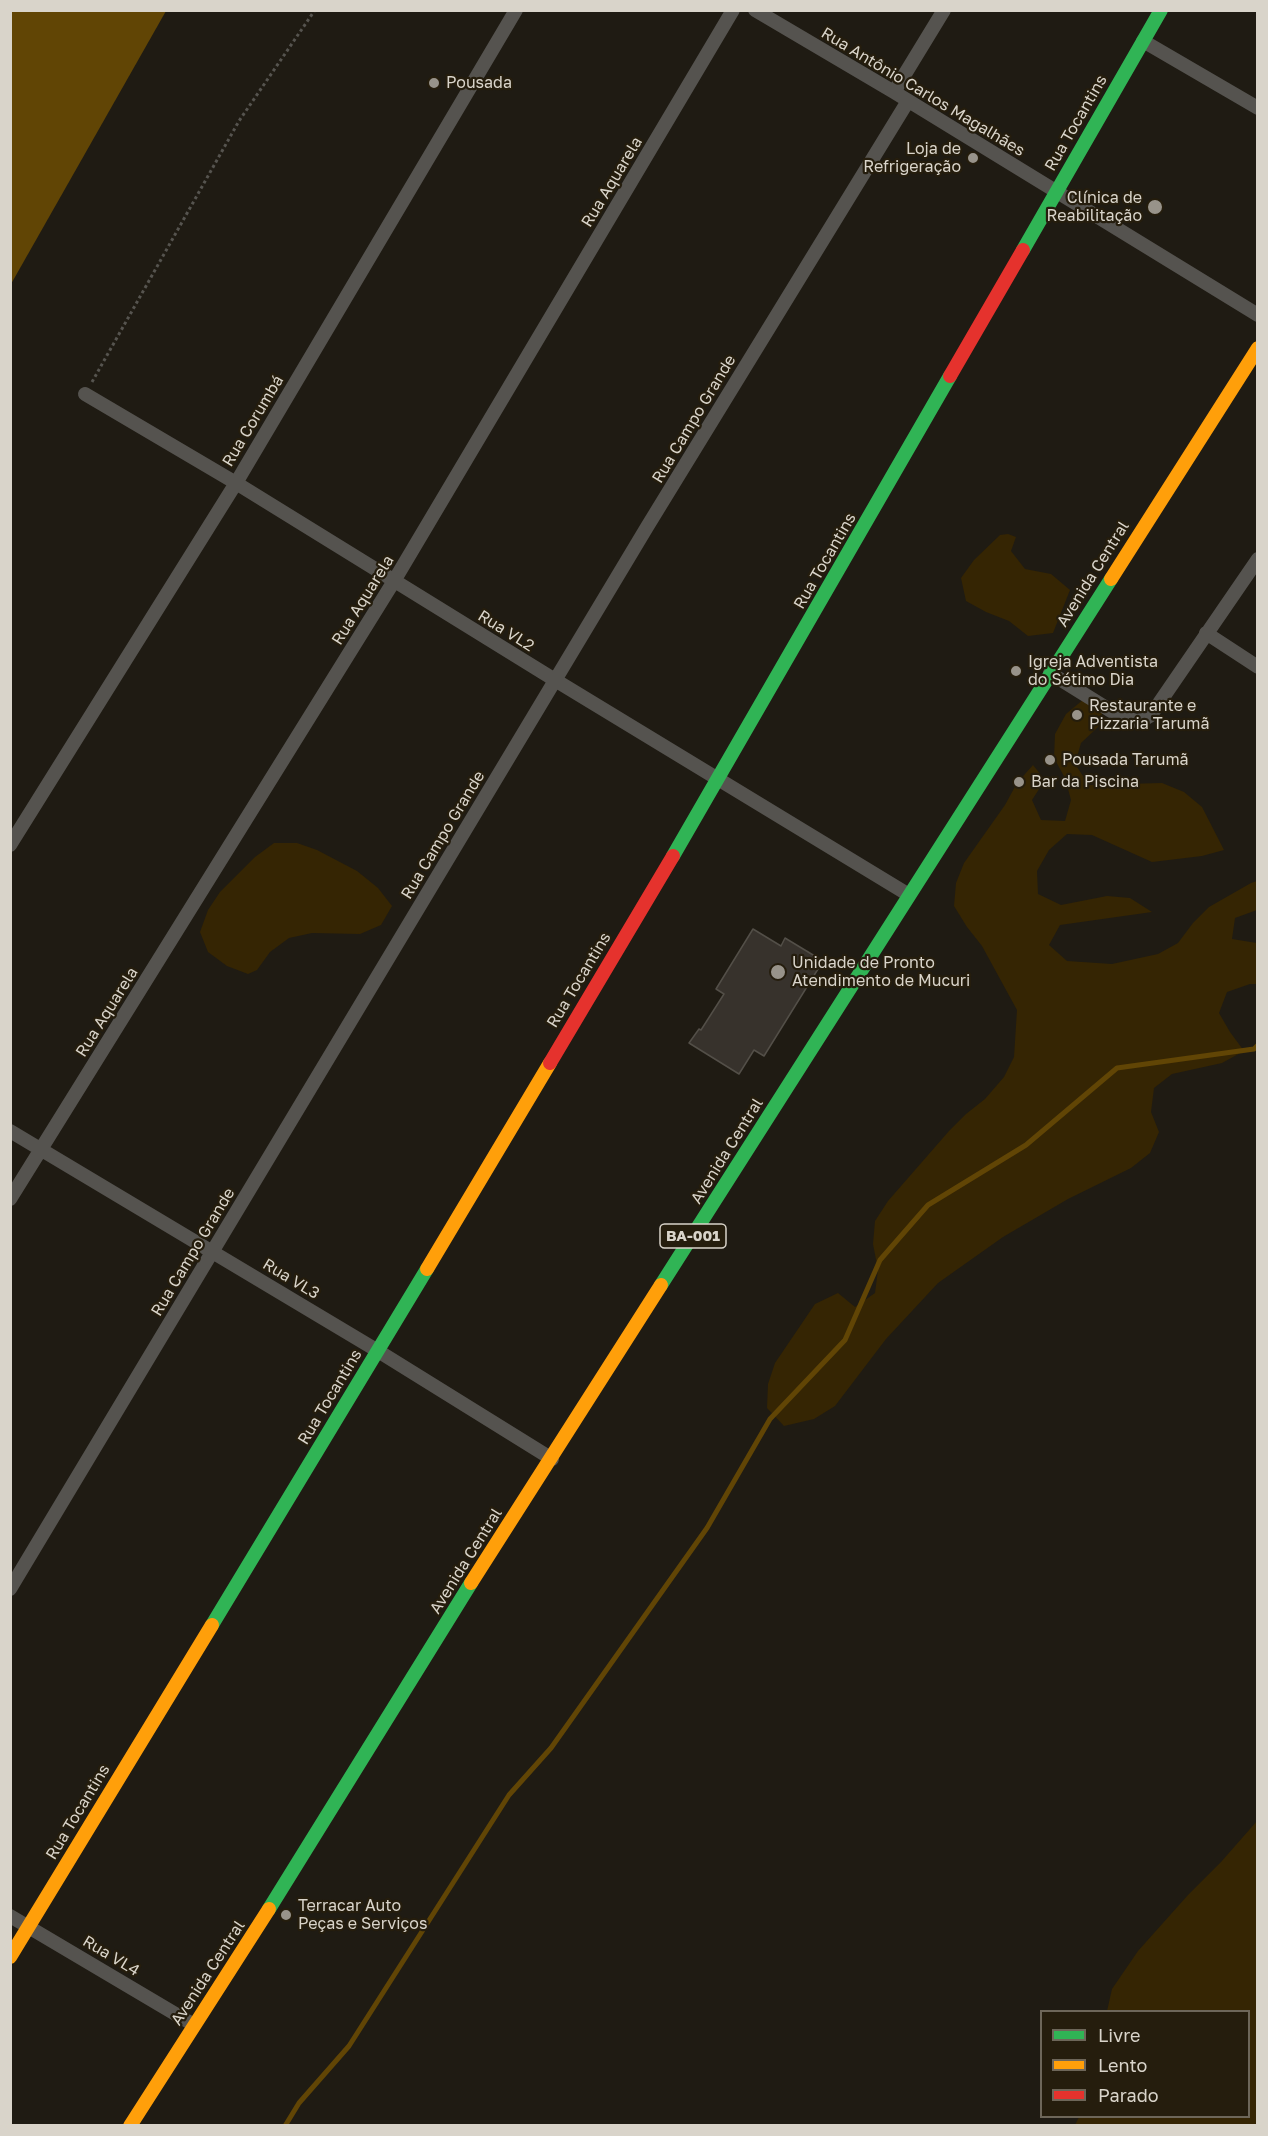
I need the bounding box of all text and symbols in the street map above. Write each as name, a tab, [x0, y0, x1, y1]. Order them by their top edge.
street label: Rua Antônio Carlos Magalhães	[818, 23, 1028, 161]
street label: Rua Tocantins	[1041, 72, 1111, 174]
place label: Pousada	[446, 73, 512, 93]
marker: Pousada	[427, 76, 441, 90]
street label: Rua Aquarela	[578, 133, 646, 231]
place label: Loja de Refrigeração	[863, 139, 961, 177]
marker: Loja de Refrigeração	[966, 151, 980, 165]
place label: Clínica de Reabilitação	[1047, 188, 1142, 226]
marker: Clínica de Reabilitação	[1146, 198, 1164, 216]
street label: Rua Campo Grande	[648, 351, 740, 487]
street label: Rua Corumbá	[218, 372, 288, 470]
street label: Rua Tocantins	[790, 510, 860, 612]
street label: Avenida Central	[1053, 518, 1133, 630]
street label: Rua Aquarela	[328, 552, 398, 648]
street label: Rua VL2	[474, 606, 538, 656]
place label: Igreja Adventista do Sétimo Dia	[1028, 652, 1158, 690]
marker: Igreja Adventista do Sétimo Dia	[1009, 664, 1023, 678]
place label: Restaurante e Pizzaria Tarumã	[1089, 696, 1209, 734]
marker: Restaurante e Pizzaria Tarumã	[1070, 708, 1084, 722]
place label: Pousada Tarumã	[1062, 750, 1189, 770]
marker: Pousada Tarumã	[1043, 753, 1057, 767]
street label: Rua Campo Grande	[397, 767, 489, 903]
place label: Bar da Piscina	[1031, 772, 1139, 792]
marker: Bar da Piscina	[1012, 775, 1026, 789]
street label: Rua Tocantins	[543, 929, 615, 1031]
place label: Unidade de Pronto Atendimento de Mucuri	[792, 953, 970, 991]
marker: Unidade de Pronto Atendimento de Mucuri	[769, 963, 787, 981]
street label: Rua Aquarela	[72, 964, 142, 1060]
street label: Avenida Central	[687, 1095, 767, 1207]
street label: Rua Campo Grande	[147, 1184, 239, 1320]
road number: BA-001	[660, 1224, 726, 1248]
street label: Rua VL3	[259, 1255, 323, 1303]
street label: Rua Tocantins	[294, 1346, 366, 1448]
street label: Avenida Central	[426, 1505, 506, 1617]
street label: Rua Tocantins	[42, 1761, 114, 1863]
place label: Terracar Auto Peças e Serviços	[298, 1896, 427, 1934]
marker: Terracar Auto Peças e Serviços	[279, 1908, 293, 1922]
street label: Avenida Central	[167, 1917, 249, 2029]
street label: Rua VL4	[79, 1932, 143, 1980]
legend	[1040, 2010, 1250, 2118]
text: Livre	[1098, 2024, 1140, 2046]
text: Lento	[1098, 2054, 1147, 2076]
text: Parado	[1098, 2084, 1159, 2106]

